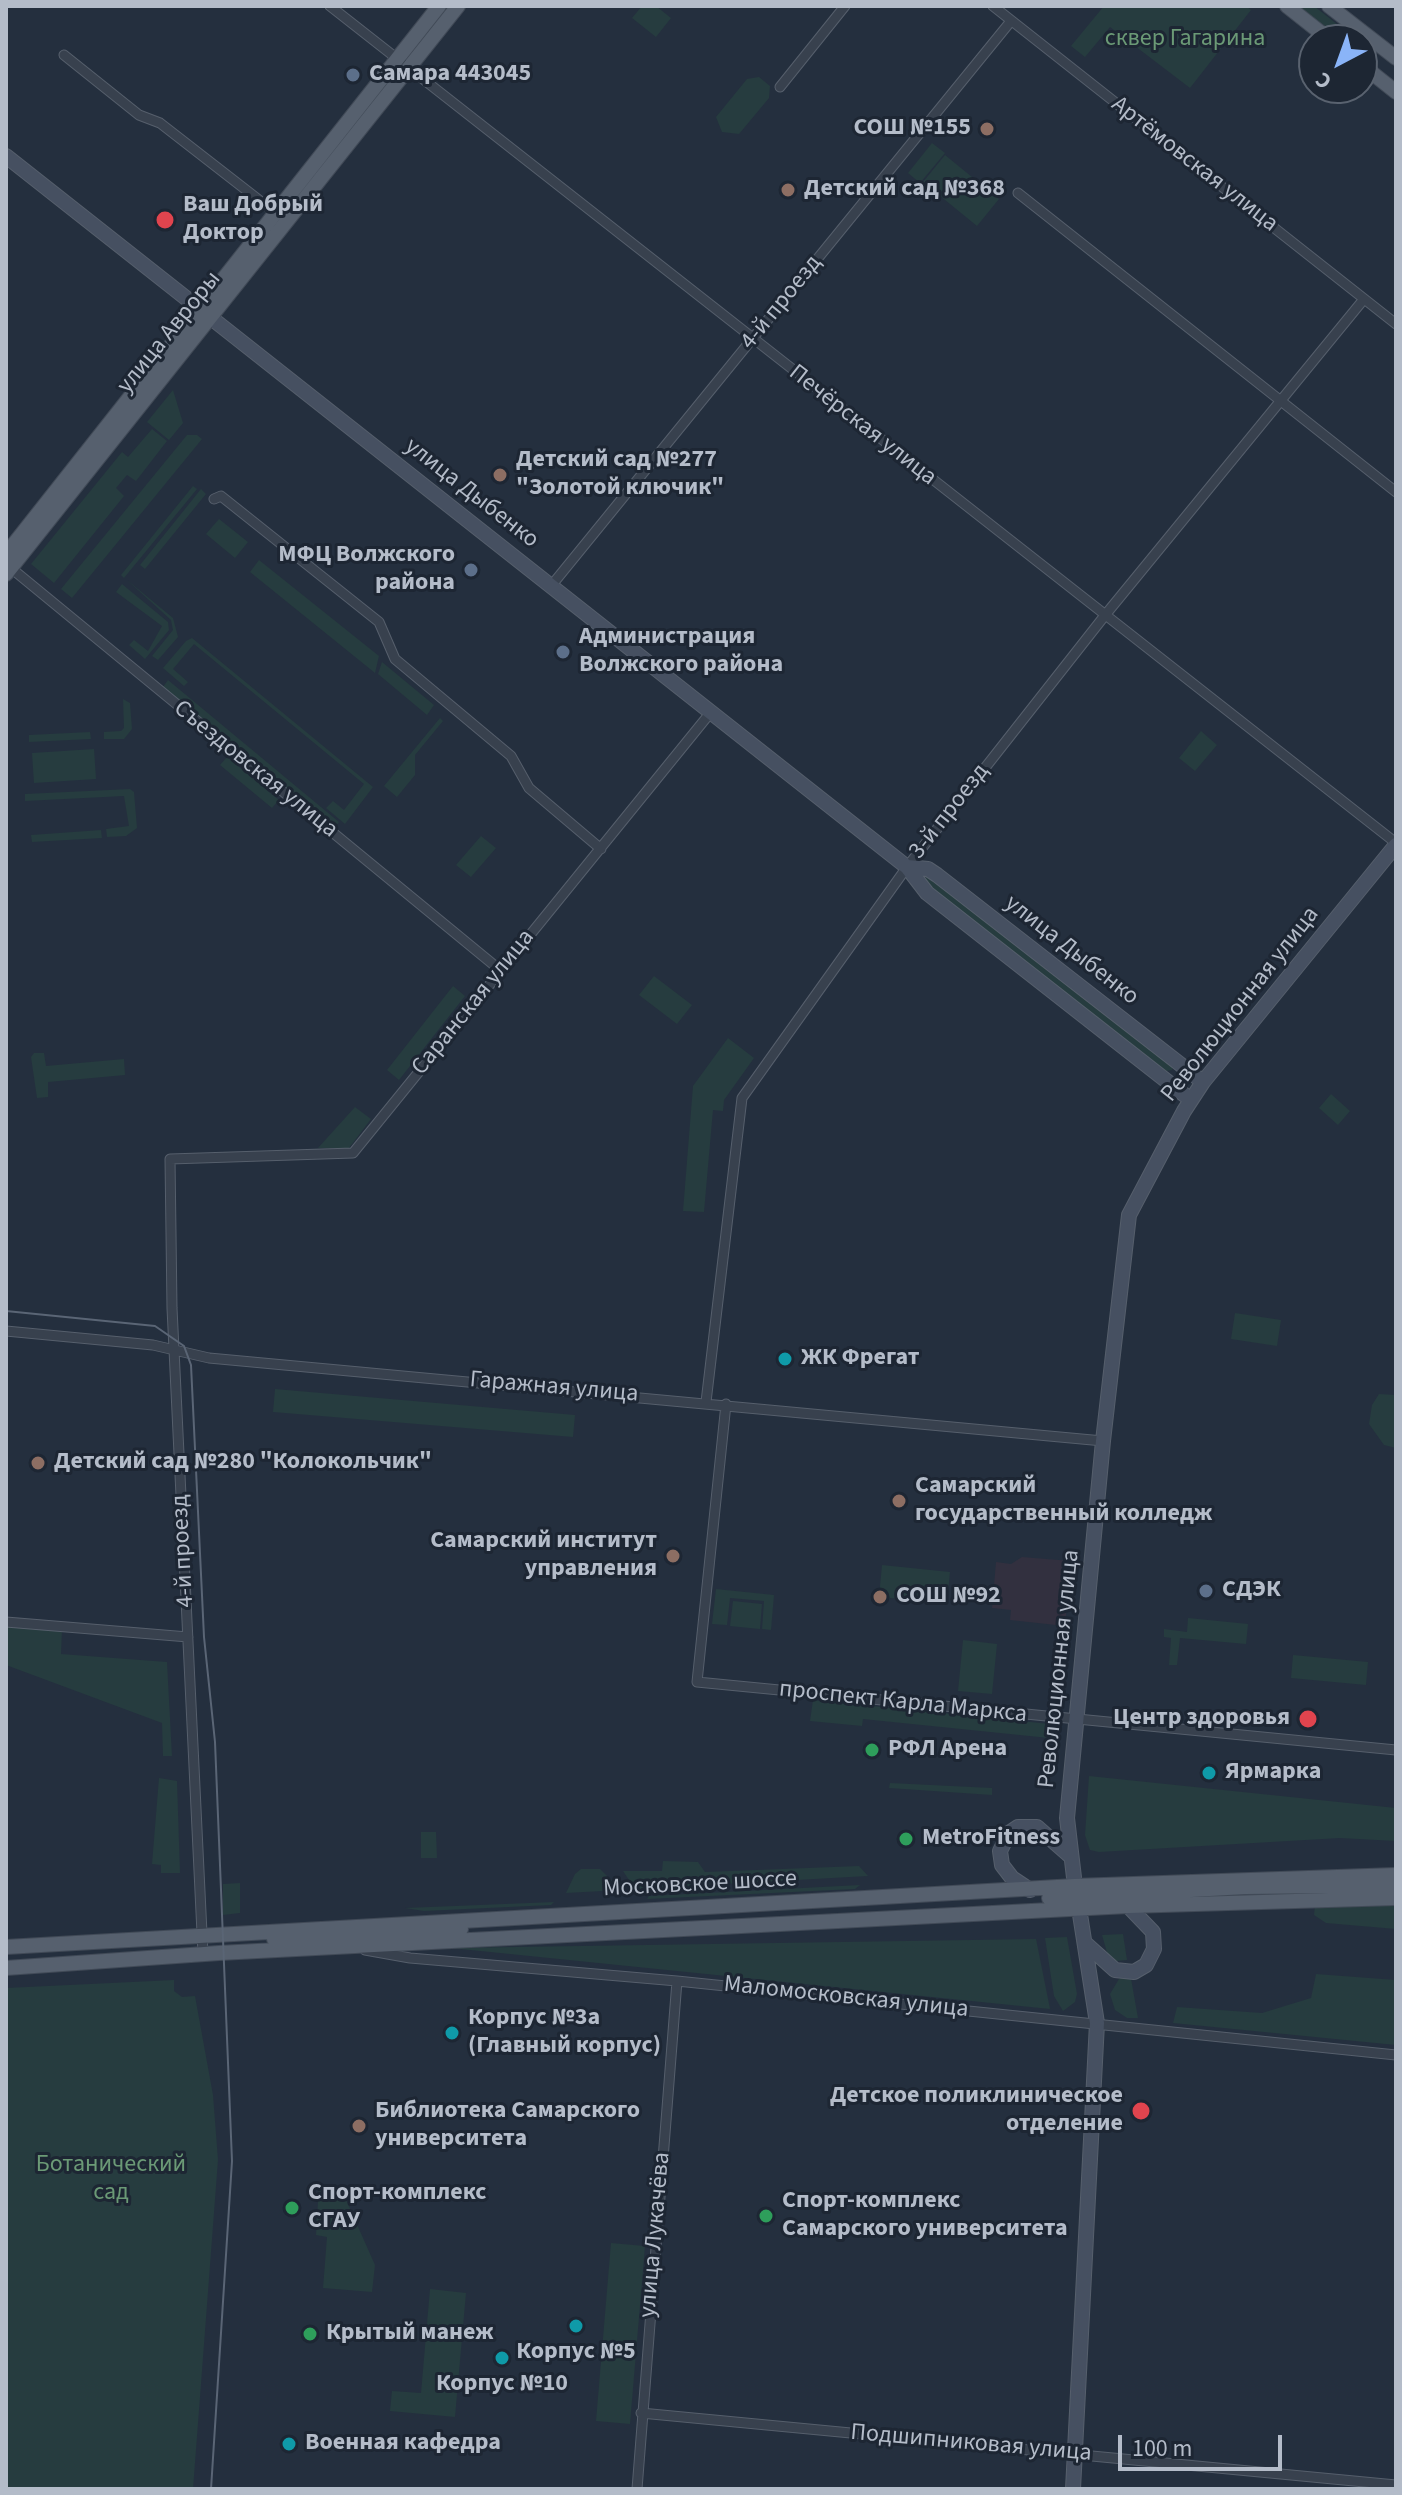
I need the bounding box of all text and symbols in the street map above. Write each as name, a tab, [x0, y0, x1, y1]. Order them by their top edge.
north arrow	[1298, 24, 1378, 104]
park label: сквер Гагарина	[1105, 26, 1265, 54]
place label: Самара 443045	[369, 61, 531, 89]
text: С	[1308, 64, 1339, 97]
marker: Самара 443045	[344, 66, 362, 84]
street label: Артёмовская улица	[1105, 91, 1283, 239]
place label: СОШ №155	[854, 115, 971, 143]
marker: СОШ №155	[978, 120, 996, 138]
place label: Детский сад №368	[804, 176, 1005, 204]
marker: Детский сад №368	[779, 181, 797, 199]
place label: Ваш Добрый Доктор	[183, 192, 323, 248]
marker: Ваш Добрый Доктор	[154, 209, 176, 231]
street label: 4-й проезд	[735, 250, 829, 356]
street label: улица Авроры	[112, 266, 228, 400]
street label: Печёрская улица	[782, 359, 942, 493]
street label: улица Дыбенко	[398, 433, 544, 555]
place label: Детский сад №277 "Золотой ключик"	[516, 447, 724, 503]
marker: Детский сад №277 "Золотой ключик"	[491, 466, 509, 484]
place label: МФЦ Волжского района	[278, 542, 455, 598]
marker: МФЦ Волжского района	[462, 561, 480, 579]
place label: Администрация Волжского района	[579, 624, 783, 680]
marker: Администрация Волжского района	[554, 643, 572, 661]
street label: Съездовская улица	[167, 695, 343, 845]
street label: 3-й проезд	[904, 759, 996, 865]
street label: улица Дыбенко	[998, 890, 1144, 1012]
street label: Революционная улица	[1156, 902, 1326, 1108]
street label: Саранская улица	[406, 924, 542, 1082]
place label: ЖК Фрегат	[801, 1345, 920, 1373]
marker: ЖК Фрегат	[776, 1350, 794, 1368]
street label: Гаражная улица	[469, 1366, 639, 1410]
place label: Детский сад №280 "Колокольчик"	[54, 1449, 432, 1477]
marker: Детский сад №280 "Колокольчик"	[29, 1454, 47, 1472]
place label: Самарский государственный колледж	[915, 1473, 1212, 1529]
marker: Самарский государственный колледж	[890, 1492, 908, 1510]
street label: 4-й проезд	[167, 1494, 201, 1608]
place label: Самарский институт управления	[430, 1528, 657, 1584]
marker: Самарский институт управления	[664, 1547, 682, 1565]
street label: Революционная улица	[1033, 1548, 1087, 1790]
place label: СДЭК	[1222, 1577, 1281, 1605]
marker: СДЭК	[1197, 1582, 1215, 1600]
place label: СОШ №92	[896, 1583, 1001, 1611]
marker: СОШ №92	[871, 1588, 889, 1606]
street label: проспект Карла Маркса	[778, 1676, 1028, 1730]
place label: Центр здоровья	[1113, 1705, 1290, 1733]
marker: Центр здоровья	[1297, 1708, 1319, 1730]
place label: РФЛ Арена	[888, 1736, 1007, 1764]
marker: РФЛ Арена	[863, 1741, 881, 1759]
place label: Ярмарка	[1225, 1759, 1321, 1787]
marker: Ярмарка	[1200, 1764, 1218, 1782]
place label: MetroFitness	[922, 1825, 1060, 1853]
marker: MetroFitness	[897, 1830, 915, 1848]
street label: Московское шоссе	[602, 1866, 798, 1904]
street label: Маломосковская улица	[722, 1971, 970, 2025]
place label: Корпус №3a (Главный корпус)	[468, 2005, 661, 2061]
marker: Корпус №3a (Главный корпус)	[443, 2024, 461, 2042]
place label: Детское поликлиническое отделение	[830, 2083, 1123, 2139]
place label: Библиотека Самарского университета	[375, 2098, 640, 2154]
marker: Детское поликлиническое отделение	[1130, 2100, 1152, 2122]
marker: Библиотека Самарского университета	[350, 2117, 368, 2135]
street label: улица Лукачёва	[634, 2151, 678, 2319]
park label: Ботанический сад	[36, 2152, 186, 2208]
place label: Спорт-комплекс СГАУ	[308, 2180, 486, 2236]
place label: Спорт-комплекс Самарского университета	[782, 2188, 1068, 2244]
marker: Спорт-комплекс СГАУ	[283, 2199, 301, 2217]
marker: Спорт-комплекс Самарского университета	[757, 2207, 775, 2225]
marker: Корпус №5	[567, 2317, 585, 2335]
place label: Крытый манеж	[326, 2320, 494, 2348]
marker: Крытый манеж	[301, 2325, 319, 2343]
place label: Корпус №5	[516, 2339, 636, 2367]
marker: Корпус №10	[493, 2349, 511, 2367]
place label: Корпус №10	[436, 2371, 568, 2399]
street label: Подшипниковая улица	[849, 2419, 1093, 2469]
scale bar	[1122, 2419, 1286, 2469]
place label: Военная кафедра	[305, 2430, 501, 2458]
text: 100 m	[1132, 2431, 1192, 2466]
marker: Военная кафедра	[280, 2435, 298, 2453]

